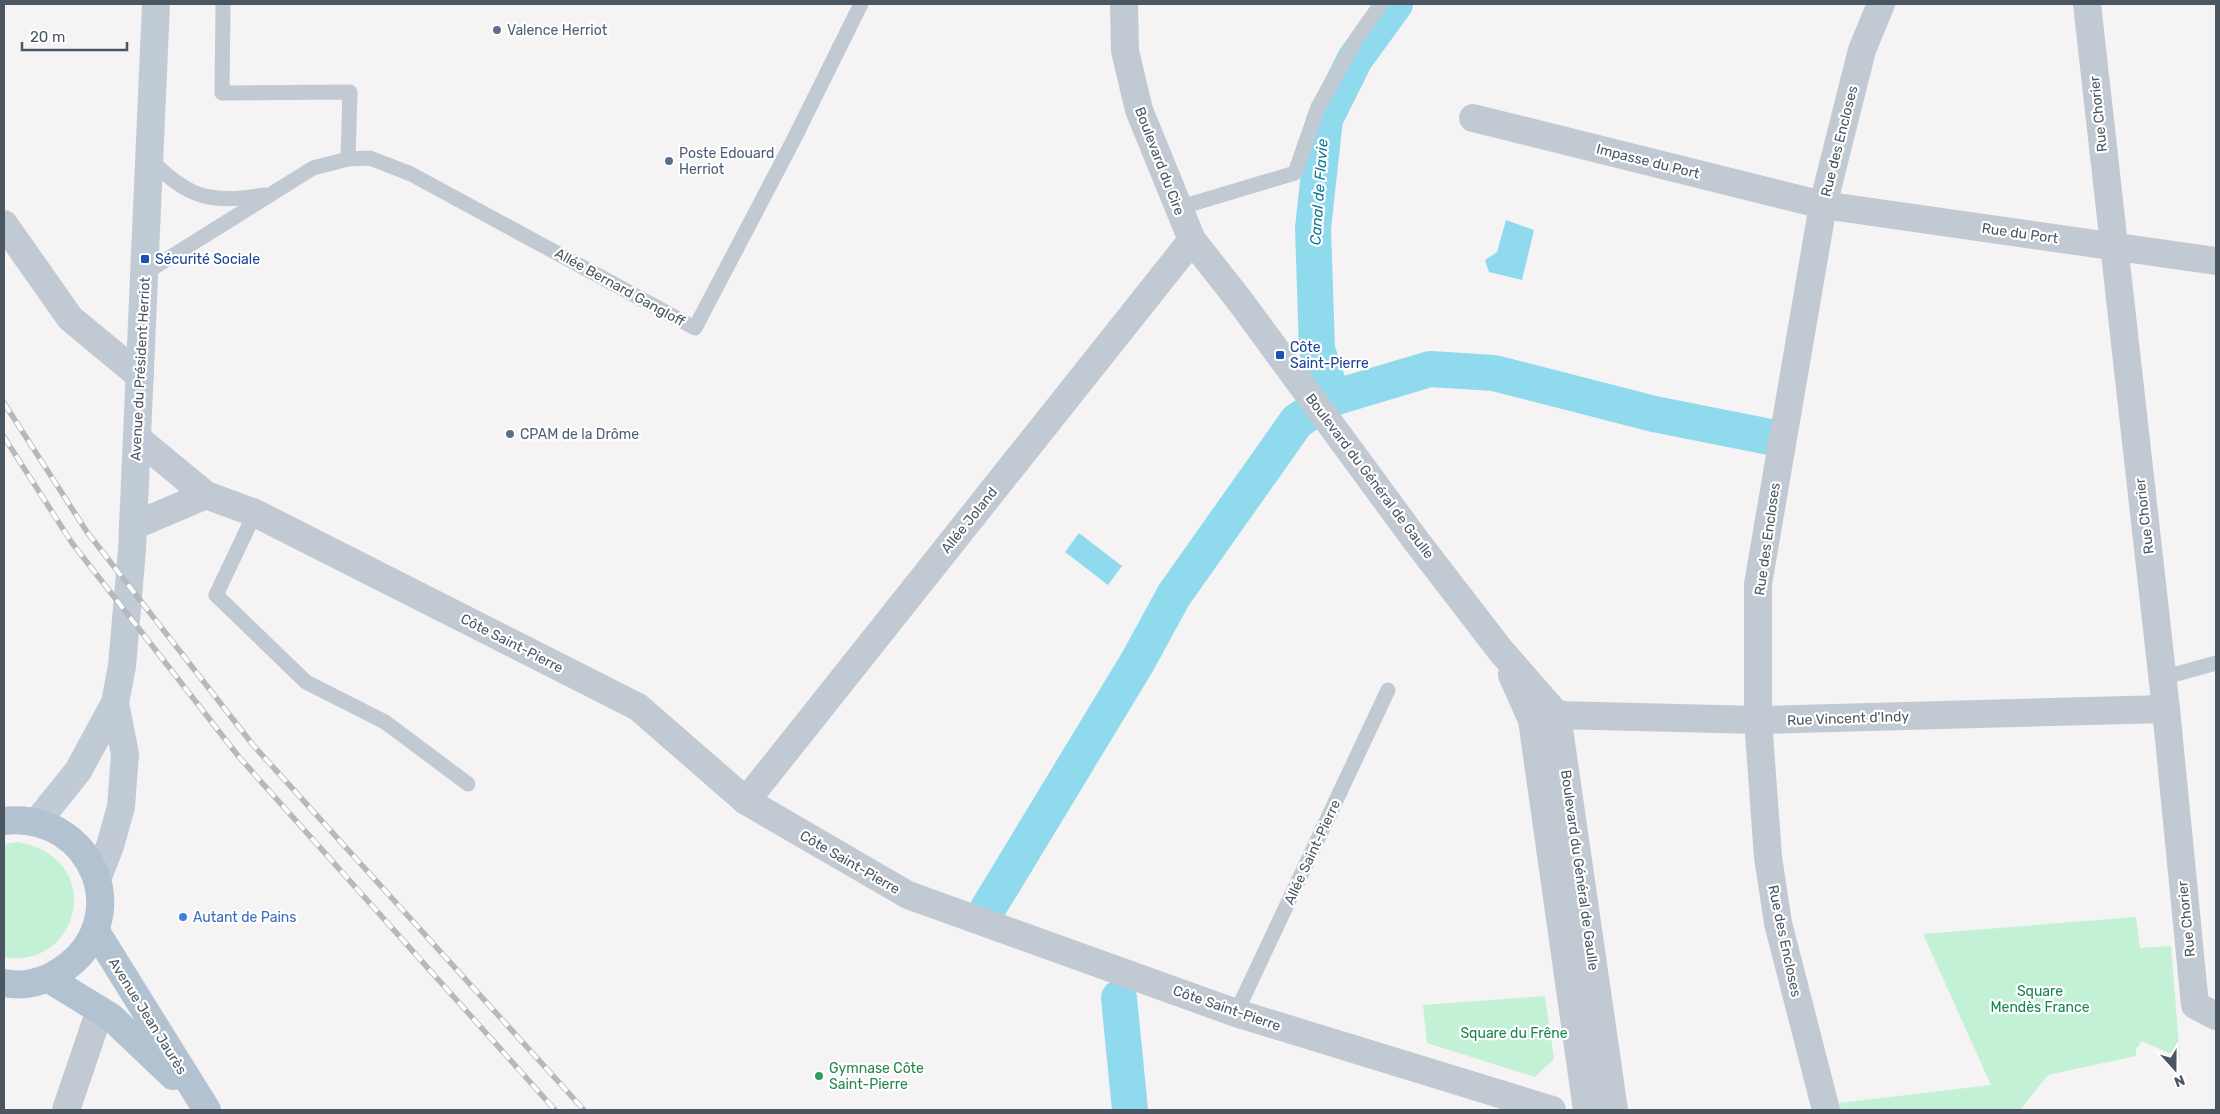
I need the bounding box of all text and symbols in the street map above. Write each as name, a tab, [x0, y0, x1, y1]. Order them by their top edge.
scale bar	[22, 20, 128, 52]
place label: Valence Herriot	[507, 22, 608, 39]
marker: Valence Herriot	[491, 24, 503, 36]
text: 20 m	[30, 28, 65, 46]
street label: Rue Chorier	[2086, 74, 2111, 153]
street label: Rue des Encloses	[1817, 84, 1862, 198]
street label: Boulevard du Cire	[1131, 105, 1188, 218]
water label: Canal de Flavie	[1306, 138, 1332, 246]
street label: Impasse du Port	[1594, 140, 1702, 183]
place label: Poste Edouard Herriot	[679, 145, 774, 178]
marker: Poste Edouard Herriot	[663, 155, 675, 167]
street label: Rue du Port	[1981, 220, 2060, 247]
street label: Allée Bernard Gangloff	[552, 245, 688, 330]
place label: Sécurité Sociale	[155, 251, 260, 268]
marker: Sécurité Sociale	[139, 253, 151, 265]
street label: Avenue du Président Herriot	[127, 276, 154, 461]
place label: Côte Saint-Pierre	[1290, 339, 1369, 372]
marker: Côte Saint-Pierre	[1274, 349, 1286, 361]
street label: Boulevard du Général de Gaulle	[1302, 390, 1437, 562]
place label: CPAM de la Drôme	[520, 426, 639, 443]
marker: CPAM de la Drôme	[504, 428, 516, 440]
street label: Rue Chorier	[2131, 476, 2158, 555]
street label: Rue des Encloses	[1751, 482, 1784, 597]
street label: Allée Joland	[938, 484, 1001, 557]
street label: Côte Saint-Pierre	[458, 610, 566, 677]
street label: Rue Vincent d'Indy	[1787, 708, 1910, 729]
street label: Boulevard du Général de Gaulle	[1557, 769, 1602, 972]
street label: Allée Saint-Pierre	[1281, 797, 1344, 907]
street label: Côte Saint-Pierre	[797, 827, 903, 898]
street label: Rue Chorier	[2174, 879, 2199, 958]
street label: Rue des Encloses	[1764, 884, 1805, 999]
place label: Autant de Pains	[193, 909, 296, 926]
marker: Autant de Pains	[177, 911, 189, 923]
street label: Avenue Jean Jaurès	[105, 955, 190, 1078]
street label: Côte Saint-Pierre	[1171, 982, 1283, 1035]
park label: Square Mendès France	[1990, 983, 2090, 1016]
park label: Square du Frêne	[1460, 1025, 1568, 1042]
north arrow	[2150, 1044, 2200, 1094]
place label: Gymnase Côte Saint-Pierre	[829, 1060, 924, 1093]
marker: Gymnase Côte Saint-Pierre	[813, 1070, 825, 1082]
text: N	[2172, 1071, 2187, 1090]

